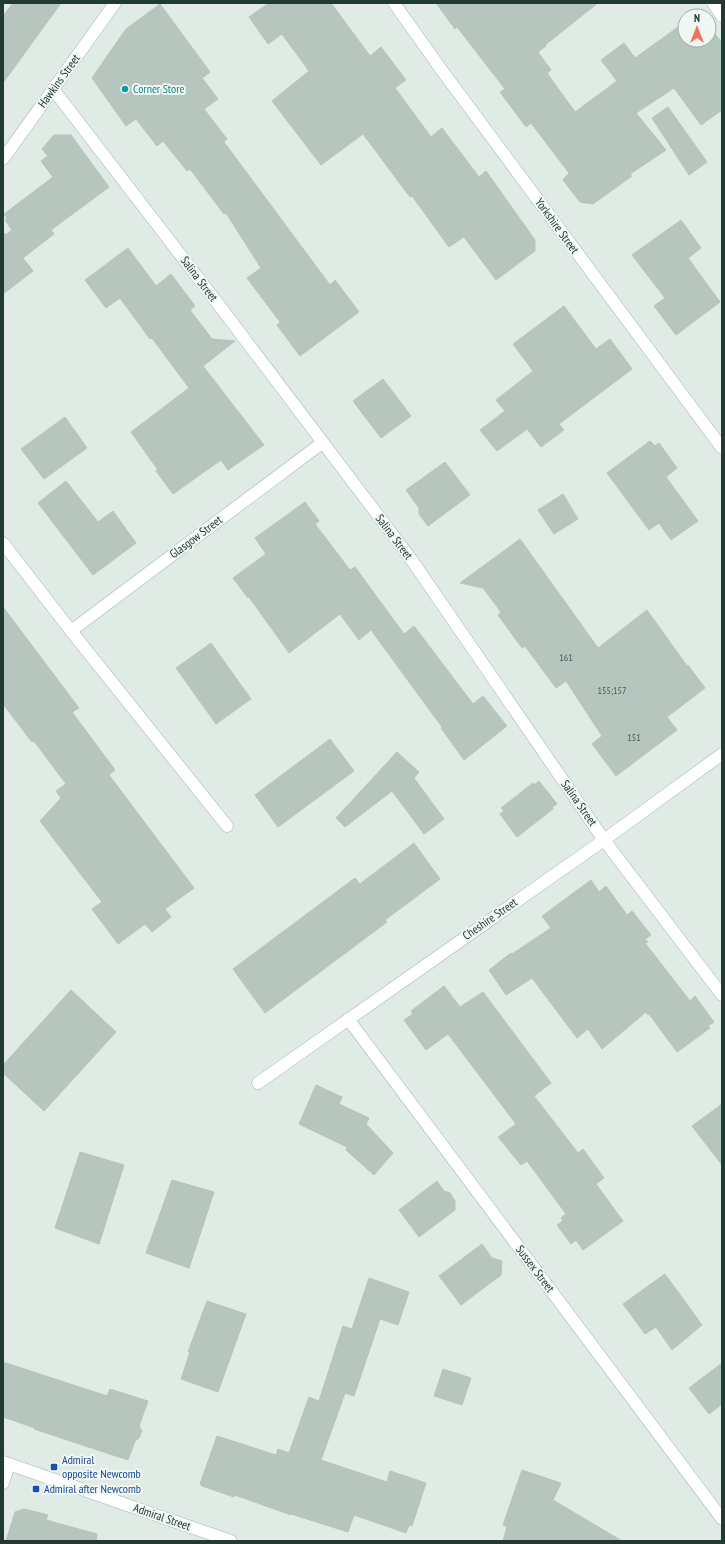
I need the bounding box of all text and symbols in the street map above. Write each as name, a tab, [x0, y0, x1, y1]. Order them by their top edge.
north arrow	[677, 8, 717, 48]
text: N	[694, 11, 700, 25]
street label: Hawkins Street	[34, 51, 83, 110]
place label: Corner Store	[133, 81, 185, 96]
marker: Corner Store	[120, 84, 130, 94]
street label: Yorkshire Street	[532, 195, 583, 257]
street label: Salina Street	[178, 253, 222, 305]
street label: Salina Street	[373, 511, 417, 563]
street label: Glasgow Street	[166, 512, 226, 561]
house number: 161	[559, 651, 573, 664]
house number: 155;157	[597, 684, 627, 697]
house number: 151	[627, 731, 641, 744]
street label: Salina Street	[558, 777, 601, 829]
street label: Cheshire Street	[459, 894, 521, 943]
street label: Sussex Street	[513, 1242, 558, 1296]
place label: Admiral opposite Newcomb	[62, 1452, 141, 1481]
marker: Admiral opposite Newcomb	[49, 1462, 59, 1472]
place label: Admiral after Newcomb	[44, 1481, 141, 1496]
marker: Admiral after Newcomb	[31, 1484, 41, 1494]
street label: Admiral Street	[132, 1500, 193, 1534]

